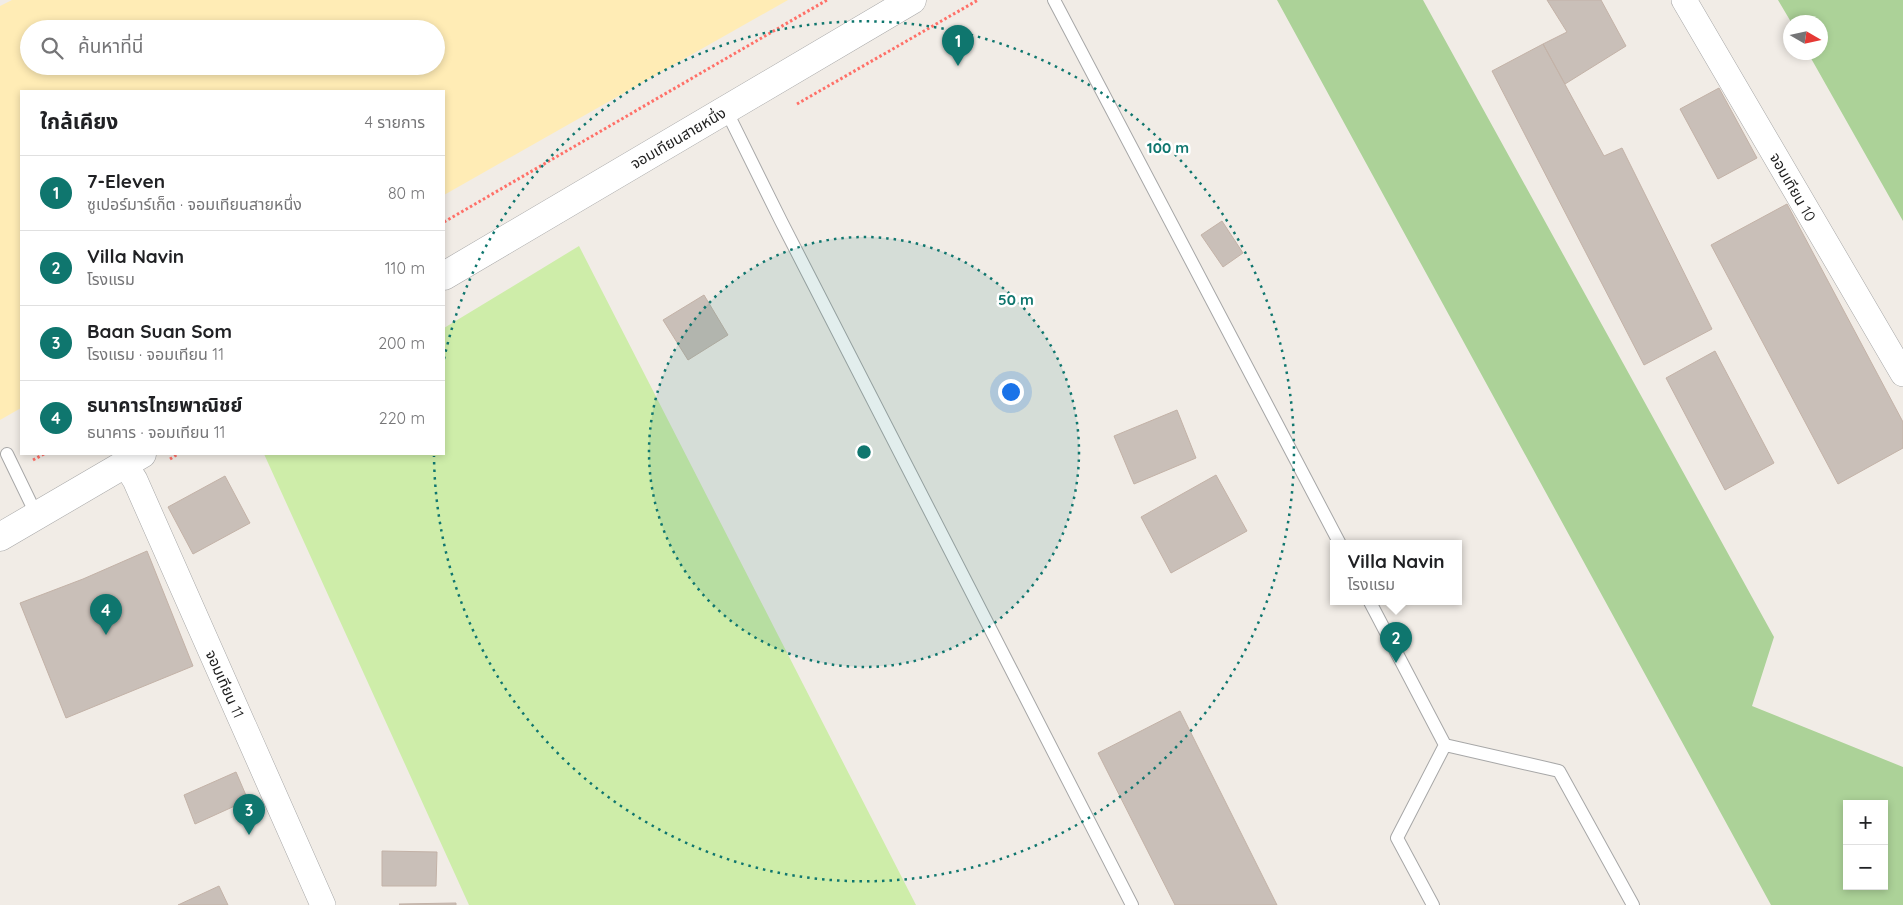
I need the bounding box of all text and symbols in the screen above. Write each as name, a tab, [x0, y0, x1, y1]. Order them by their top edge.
north arrow	[1783, 15, 1828, 60]
search box	[20, 20, 445, 75]
pin: 1	[942, 25, 974, 66]
icon: search	[38, 34, 66, 62]
text: ค้นหาที่นี่	[78, 34, 143, 58]
street label: จอมเทียนสายหนึ่ง	[626, 102, 729, 173]
text: ใกล้เคียง	[40, 108, 118, 134]
text: 4 รายการ	[364, 112, 425, 132]
text: 100 m	[1147, 138, 1189, 157]
street label: จอมเทียน 10	[1766, 149, 1820, 225]
text: 7-Eleven	[87, 169, 165, 193]
text: 1	[53, 183, 59, 203]
text: 80 m	[388, 183, 425, 203]
text: ซูเปอร์มาร์เก็ต · จอมเทียนสายหนึ่ง	[87, 194, 302, 214]
text: Villa Navin	[87, 244, 184, 268]
text: 2	[51, 258, 61, 278]
text: 110 m	[385, 258, 425, 278]
text: โรงแรม	[87, 269, 135, 289]
text: 50 m	[998, 290, 1034, 309]
text: Baan Suan Som	[87, 319, 232, 343]
text: 3	[52, 333, 60, 353]
text: 200 m	[378, 333, 425, 353]
text: โรงแรม · จอมเทียน 11	[87, 344, 224, 364]
your location	[998, 379, 1024, 405]
text: ธนาคารไทยพาณิชย์	[87, 393, 242, 417]
text: 4	[51, 408, 61, 428]
text: 220 m	[379, 408, 425, 428]
text: ธนาคาร · จอมเทียน 11	[87, 422, 226, 442]
centre of rings	[855, 443, 873, 461]
popup	[1330, 540, 1462, 605]
text: Villa Navin	[1347, 549, 1445, 573]
text: โรงแรม	[1347, 574, 1395, 594]
pin: 4	[90, 594, 122, 635]
pin: 2	[1380, 622, 1412, 663]
street label: จอมเทียน 11	[202, 647, 248, 721]
pin: 3	[233, 794, 265, 835]
map controls	[1843, 800, 1888, 890]
button: +	[1843, 800, 1888, 845]
button: −	[1843, 845, 1888, 890]

